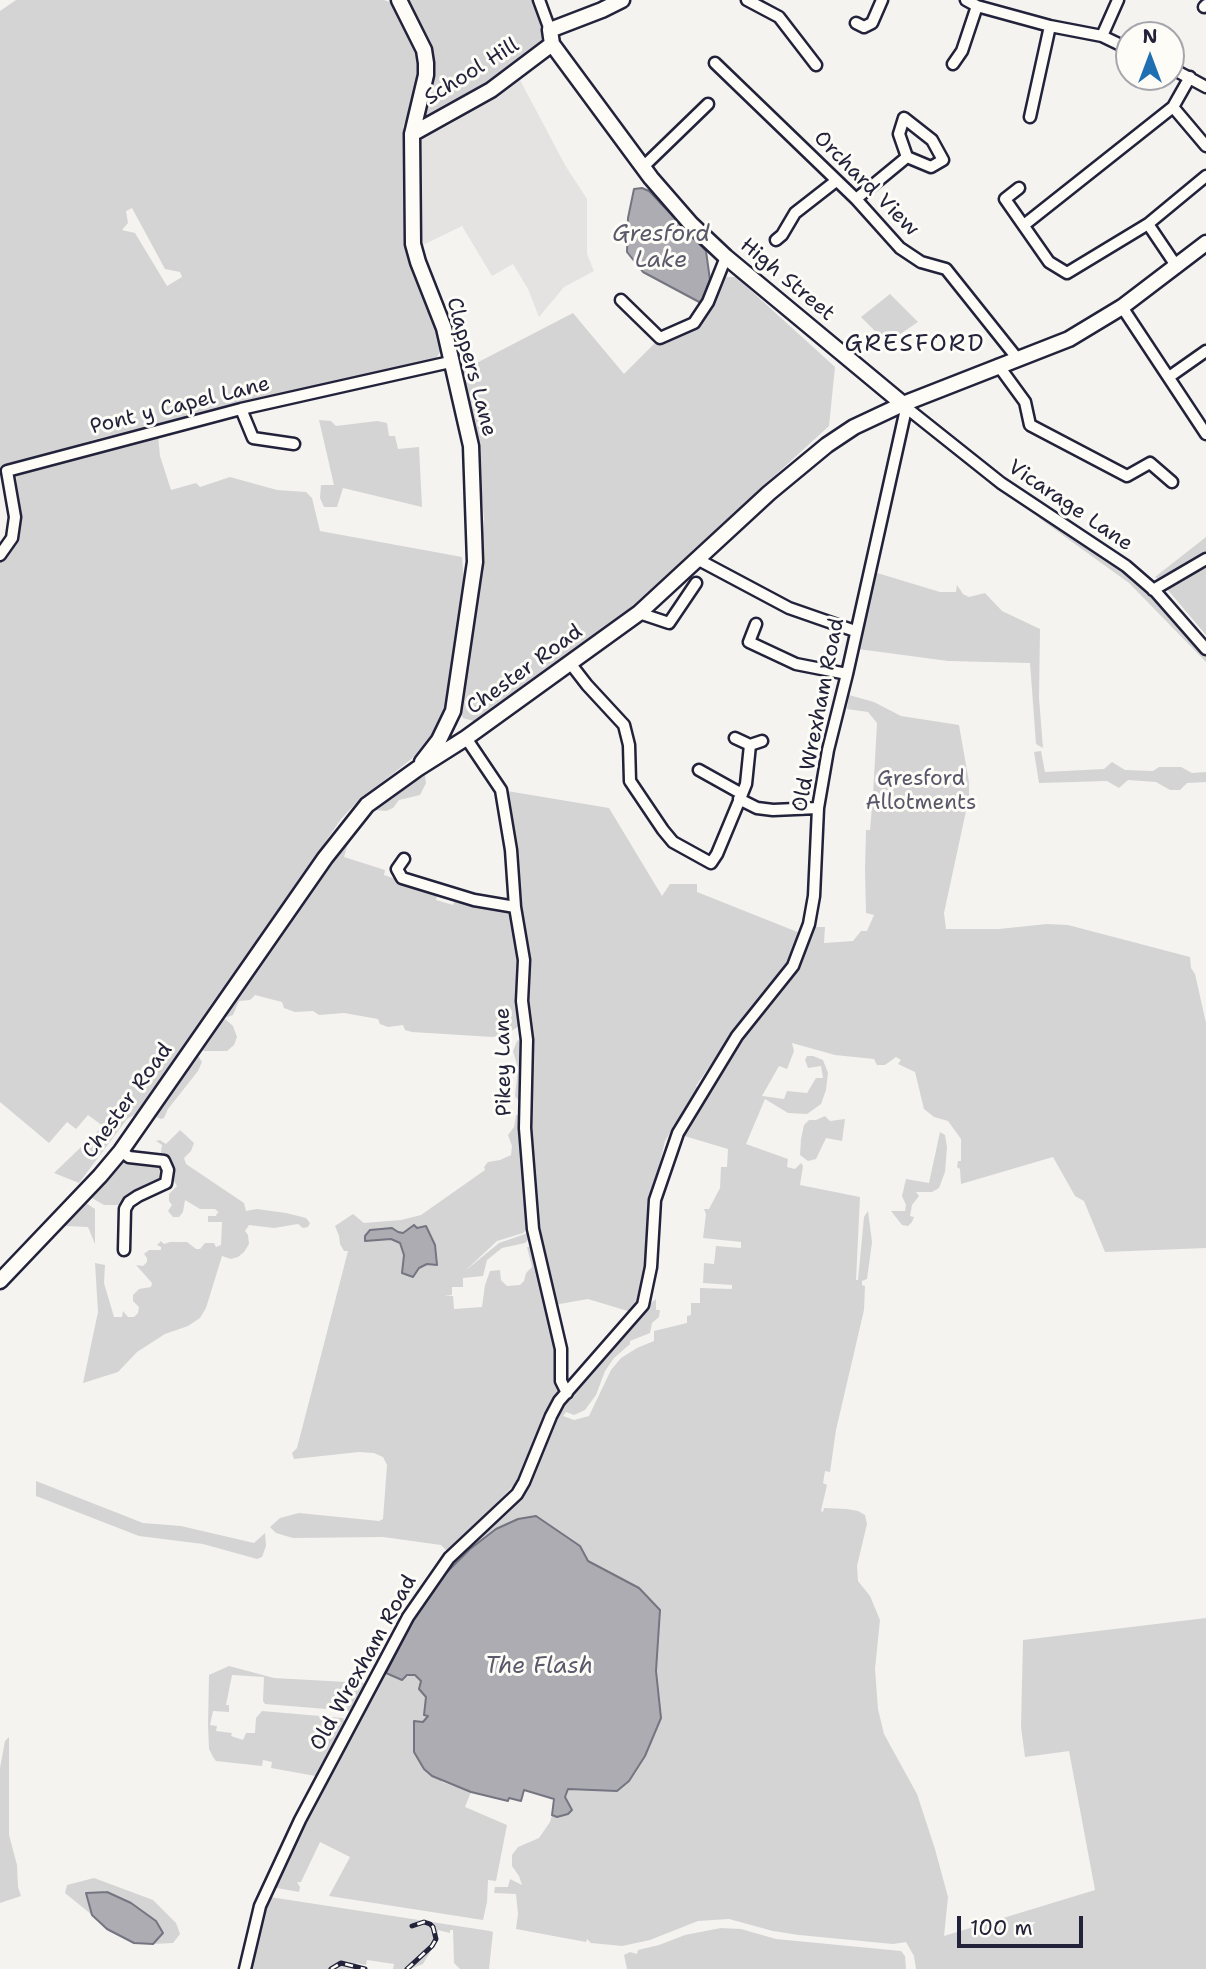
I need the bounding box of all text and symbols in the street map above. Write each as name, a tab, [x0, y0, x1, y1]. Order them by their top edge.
north arrow	[1115, 21, 1185, 91]
text: N	[1142, 24, 1158, 49]
street label: School Hill	[420, 33, 524, 111]
street label: Orchard View	[808, 126, 924, 242]
water label: Gresford Lake	[612, 221, 710, 275]
street label: High Street	[735, 233, 839, 327]
street label: Clappers Lane	[440, 295, 502, 439]
district label: GRESFORD	[845, 331, 985, 359]
street label: Pont y Capel Lane	[88, 372, 272, 440]
street label: Vicarage Lane	[1003, 455, 1137, 557]
street label: Old Wrexham Road	[788, 616, 850, 814]
street label: Chester Road	[462, 620, 588, 720]
park label: Gresford Allotments	[866, 767, 976, 817]
street label: Pikey Lane	[490, 1007, 518, 1117]
street label: Chester Road	[78, 1038, 178, 1164]
street label: Old Wrexham Road	[305, 1571, 423, 1755]
water label: The Flash	[485, 1653, 593, 1681]
scale bar	[961, 1902, 1087, 1946]
text: 100 m	[970, 1914, 1033, 1942]

